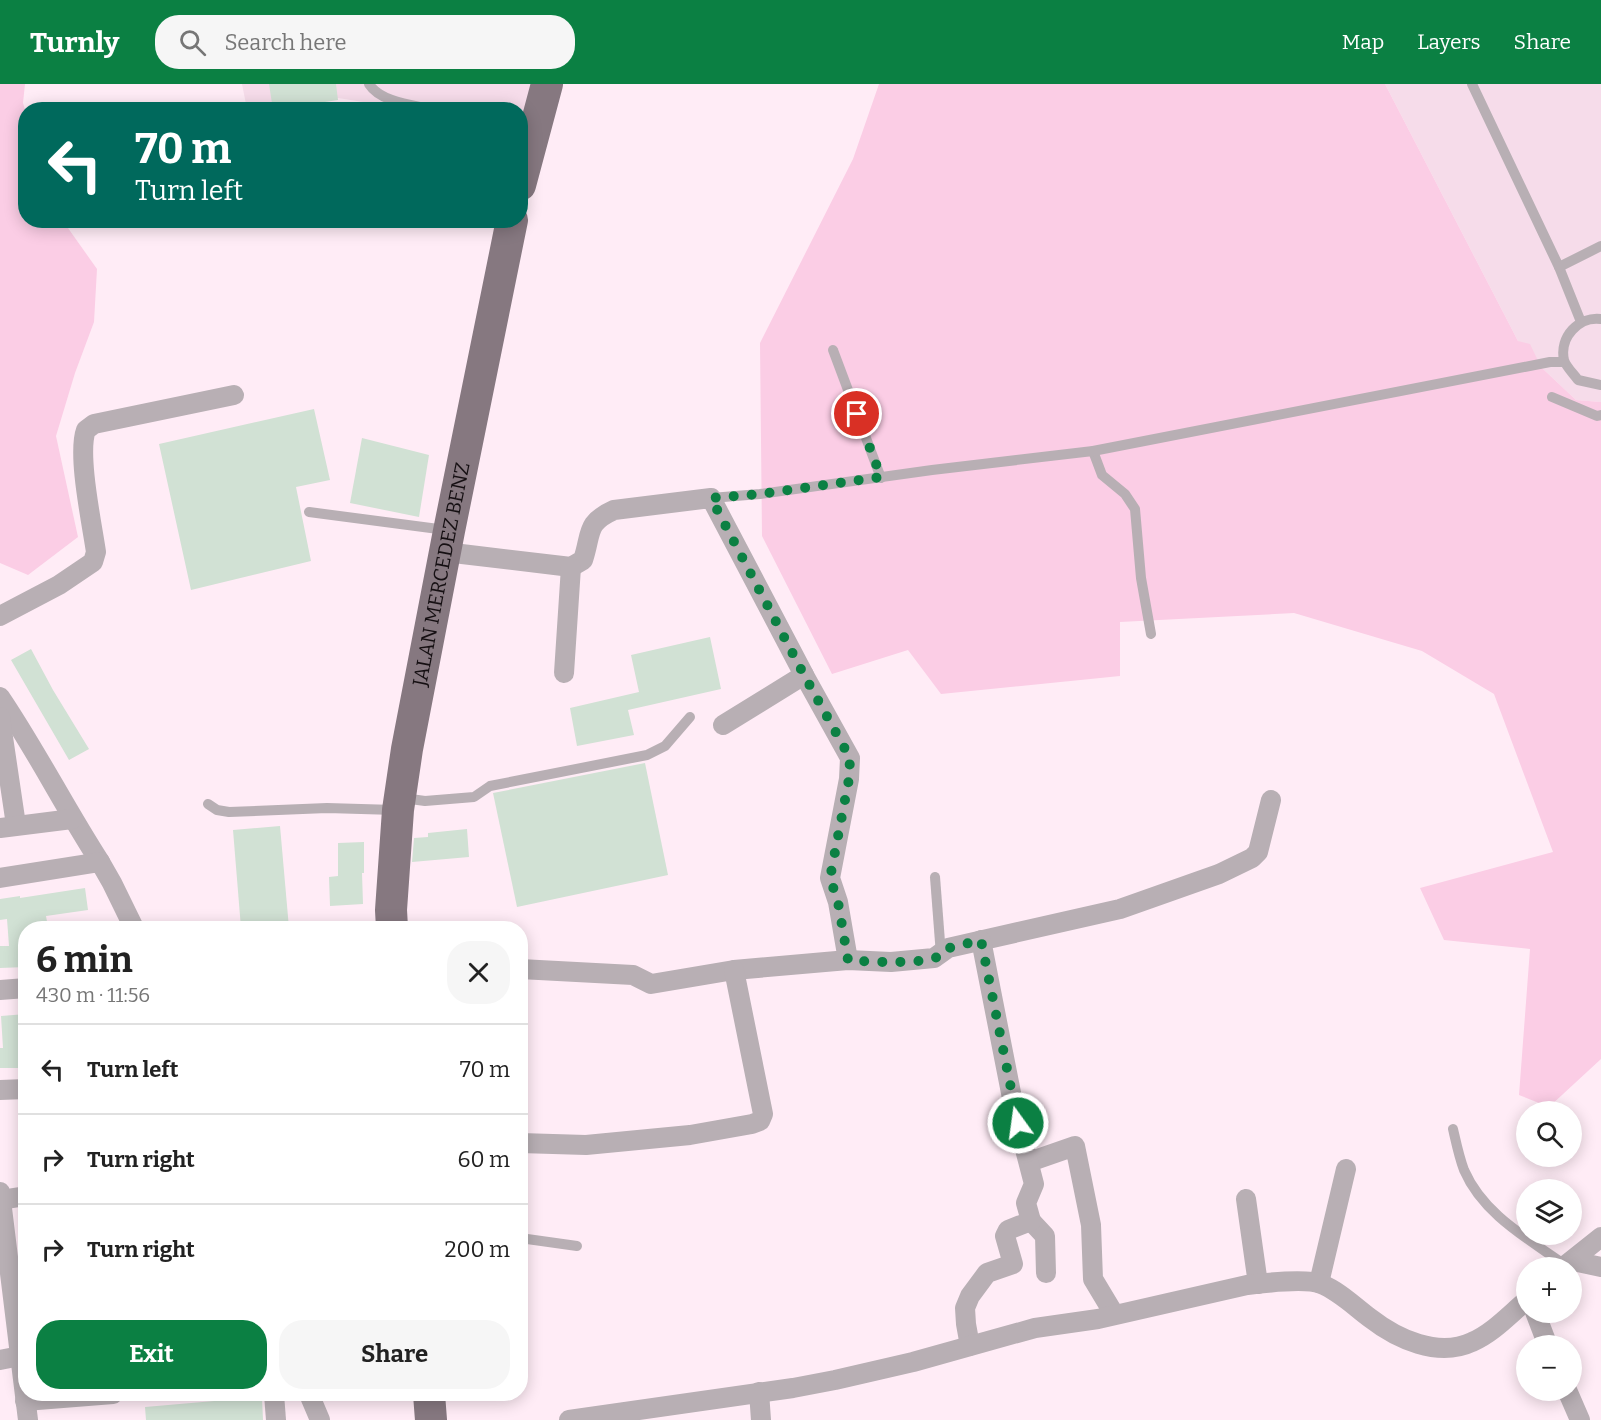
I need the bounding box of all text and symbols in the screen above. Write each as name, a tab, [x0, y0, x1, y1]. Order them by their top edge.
search box	[155, 15, 575, 69]
text: Turnly	[30, 26, 119, 59]
icon: search	[176, 26, 209, 59]
text: Search here	[224, 29, 347, 56]
text: Map	[1342, 29, 1384, 55]
text: Layers	[1417, 29, 1481, 55]
text: Share	[1514, 29, 1571, 55]
text: 70 m	[135, 124, 231, 174]
icon: left	[36, 126, 114, 204]
text: Turn left	[135, 175, 243, 207]
pin	[831, 388, 882, 439]
icon: arrive	[840, 397, 873, 430]
street label: JALAN MERCEDEZ BENZ	[407, 460, 475, 689]
text: 6 min	[36, 938, 133, 982]
button: close	[447, 941, 510, 1004]
text: 430 m · 11:56	[36, 983, 150, 1007]
icon: left	[36, 1053, 69, 1086]
text: Turn left	[87, 1056, 179, 1083]
text: 70 m	[460, 1056, 510, 1083]
position arrow	[986, 1091, 1050, 1155]
map controls	[1516, 1101, 1582, 1401]
button: search	[1516, 1101, 1582, 1167]
icon: right	[36, 1143, 69, 1176]
text: Turn right	[87, 1146, 195, 1173]
text: 60 m	[458, 1146, 510, 1173]
button: layers	[1516, 1179, 1582, 1245]
icon: right	[36, 1233, 69, 1266]
text: Turn right	[87, 1236, 195, 1263]
text: 200 m	[444, 1236, 510, 1263]
button: +	[1516, 1257, 1582, 1323]
button: Exit	[36, 1320, 267, 1389]
button: Share	[279, 1320, 510, 1389]
button: −	[1516, 1335, 1582, 1401]

